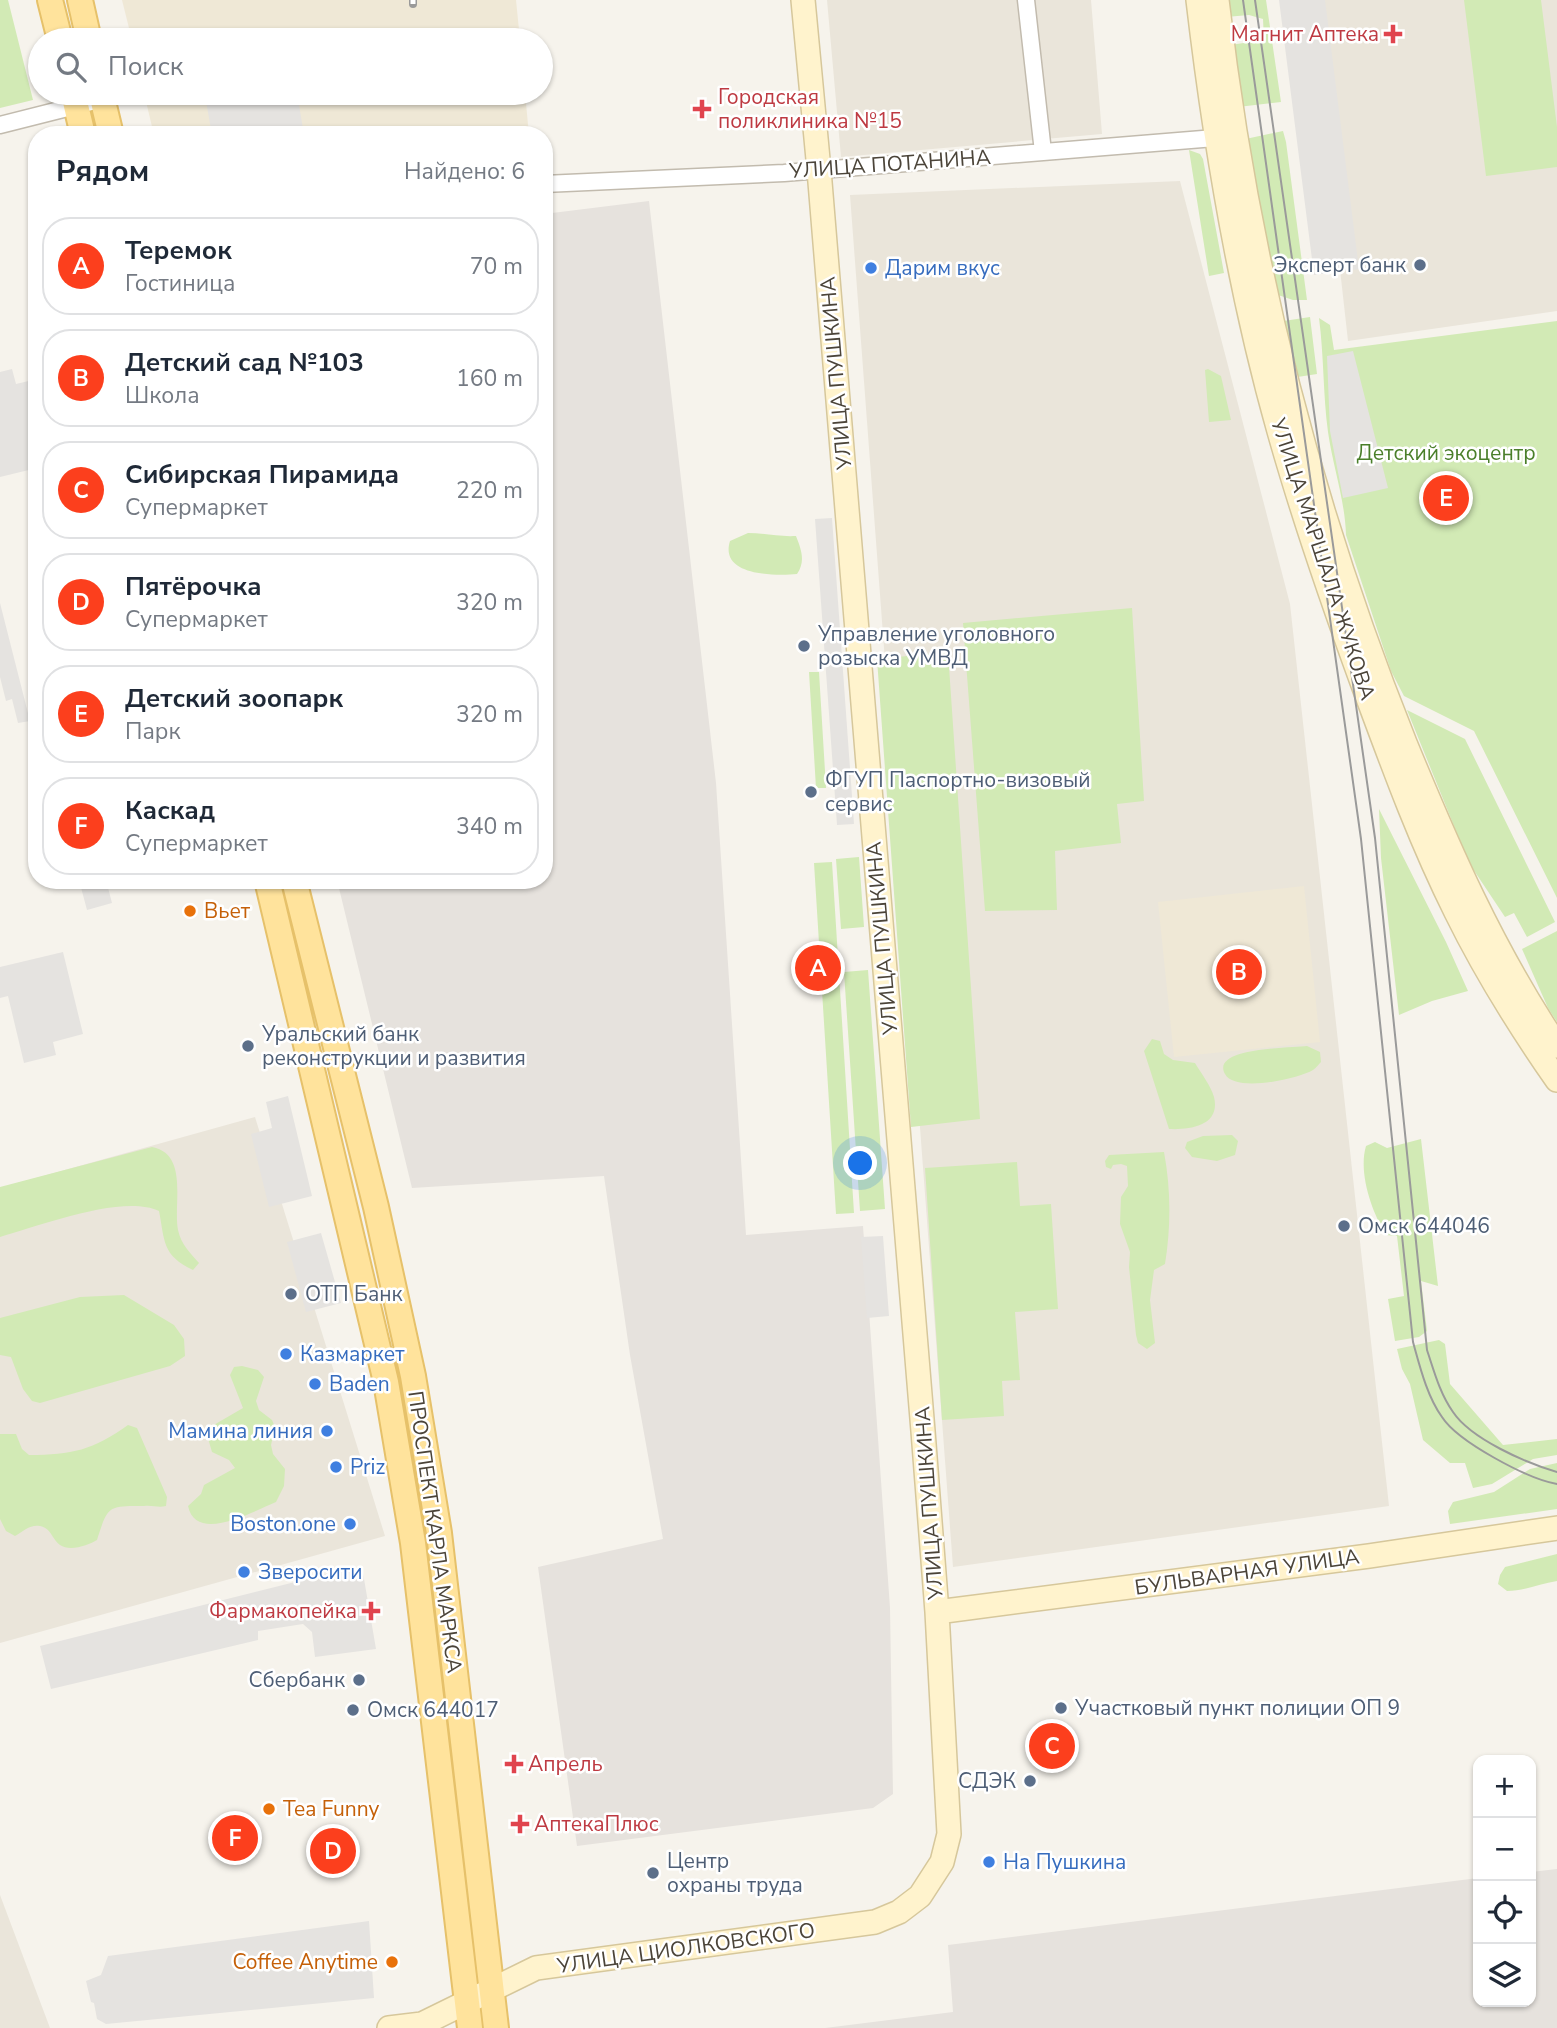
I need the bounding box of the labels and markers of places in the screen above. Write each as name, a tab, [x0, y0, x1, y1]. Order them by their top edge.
place label: Магнит Аптека	[1231, 20, 1379, 48]
marker: Магнит Аптека	[1385, 26, 1401, 42]
place label: Городская поликлиника №15	[718, 83, 902, 135]
marker: Городская поликлиника №15	[692, 99, 712, 119]
place label: Эксперт банк	[1273, 251, 1407, 279]
place label: Дарим вкус	[885, 254, 1000, 282]
marker: Эксперт банк	[1412, 257, 1428, 273]
marker: Дарим вкус	[863, 260, 879, 276]
pin: E	[1423, 472, 1469, 524]
place label: Управление уголовного розыска УМВД	[817, 620, 1055, 672]
marker: Управление уголовного розыска УМВД	[796, 638, 812, 654]
place label: ФГУП Паспортно-визовый сервис	[825, 766, 1091, 818]
marker: ФГУП Паспортно-визовый сервис	[803, 784, 819, 800]
place label: Вьет	[204, 897, 251, 925]
marker: Вьет	[182, 903, 198, 919]
pin: A	[795, 942, 841, 994]
pin: B	[1216, 946, 1262, 998]
place label: Уральский банк реконструкции и развития	[261, 1020, 526, 1072]
marker: Уральский банк реконструкции и развития	[240, 1038, 256, 1054]
place label: Омск 644046	[1358, 1212, 1490, 1240]
marker: Омск 644046	[1336, 1218, 1352, 1234]
place label: ОТП Банк	[305, 1280, 404, 1308]
marker: ОТП Банк	[283, 1286, 299, 1302]
place label: Казмаркет	[300, 1340, 405, 1368]
marker: Казмаркет	[278, 1346, 294, 1362]
place label: Baden	[329, 1370, 390, 1398]
marker: Baden	[307, 1376, 323, 1392]
place label: Мамина линия	[168, 1417, 313, 1445]
marker: Мамина линия	[319, 1423, 335, 1439]
place label: Priz	[350, 1453, 385, 1481]
marker: Priz	[328, 1459, 344, 1475]
place label: Boston.one	[230, 1510, 336, 1538]
marker: Boston.one	[342, 1516, 358, 1532]
place label: Зверосити	[258, 1558, 362, 1586]
marker: Зверосити	[236, 1564, 252, 1580]
place label: Фармакопейка	[209, 1597, 357, 1625]
marker: Фармакопейка	[363, 1603, 379, 1619]
place label: Сбербанк	[249, 1666, 346, 1694]
marker: Сбербанк	[351, 1672, 367, 1688]
place label: Участковый пункт полиции ОП 9	[1074, 1694, 1400, 1722]
place label: Омск 644017	[367, 1696, 499, 1724]
marker: Участковый пункт полиции ОП 9	[1053, 1700, 1069, 1716]
marker: Омск 644017	[345, 1702, 361, 1718]
pin: C	[1029, 1720, 1075, 1772]
place label: Апрель	[528, 1750, 603, 1778]
marker: Апрель	[506, 1756, 522, 1772]
place label: СДЭК	[958, 1767, 1017, 1795]
marker: СДЭК	[1022, 1773, 1038, 1789]
place label: Tea Funny	[283, 1795, 380, 1823]
marker: Tea Funny	[261, 1801, 277, 1817]
place label: АптекаПлюс	[534, 1810, 659, 1838]
pin: F	[212, 1812, 258, 1864]
marker: АптекаПлюс	[512, 1816, 528, 1832]
pin: D	[310, 1825, 356, 1877]
place label: Центр охраны труда	[667, 1847, 803, 1899]
place label: На Пушкина	[1003, 1848, 1126, 1876]
marker: На Пушкина	[981, 1854, 997, 1870]
marker: Центр охраны труда	[645, 1865, 661, 1881]
place label: Coffee Anytime	[232, 1948, 378, 1976]
marker: Coffee Anytime	[384, 1954, 400, 1970]

